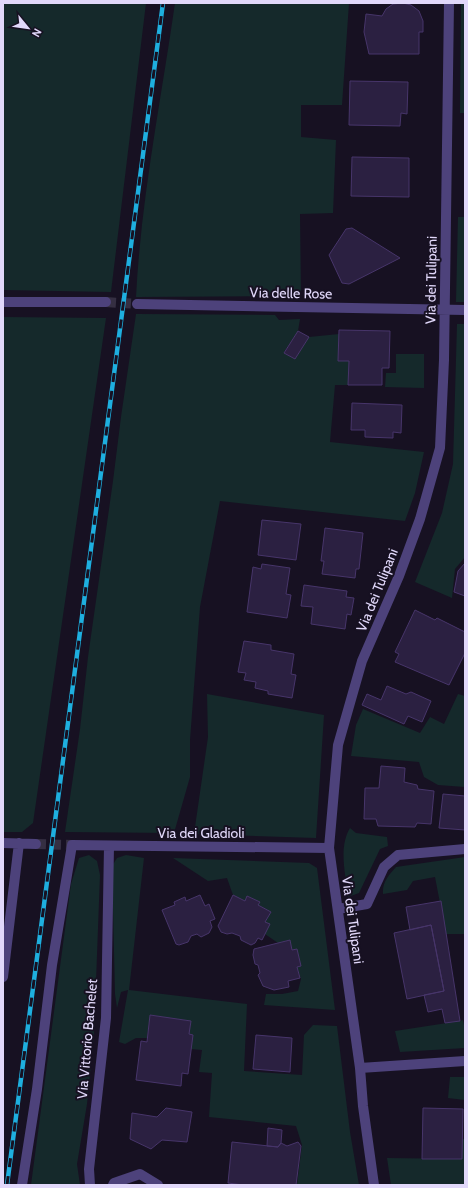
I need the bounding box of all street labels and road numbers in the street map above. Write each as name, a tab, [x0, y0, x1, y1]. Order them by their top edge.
street label: Via dei Tulipani	[421, 236, 441, 324]
street label: Via delle Rose	[250, 283, 332, 303]
street label: Via dei Tulipani	[352, 546, 402, 634]
street label: Via dei Gladioli	[157, 824, 245, 842]
street label: Via dei Tulipani	[338, 875, 368, 965]
street label: Via Vittorio Bachelet	[73, 978, 101, 1100]

